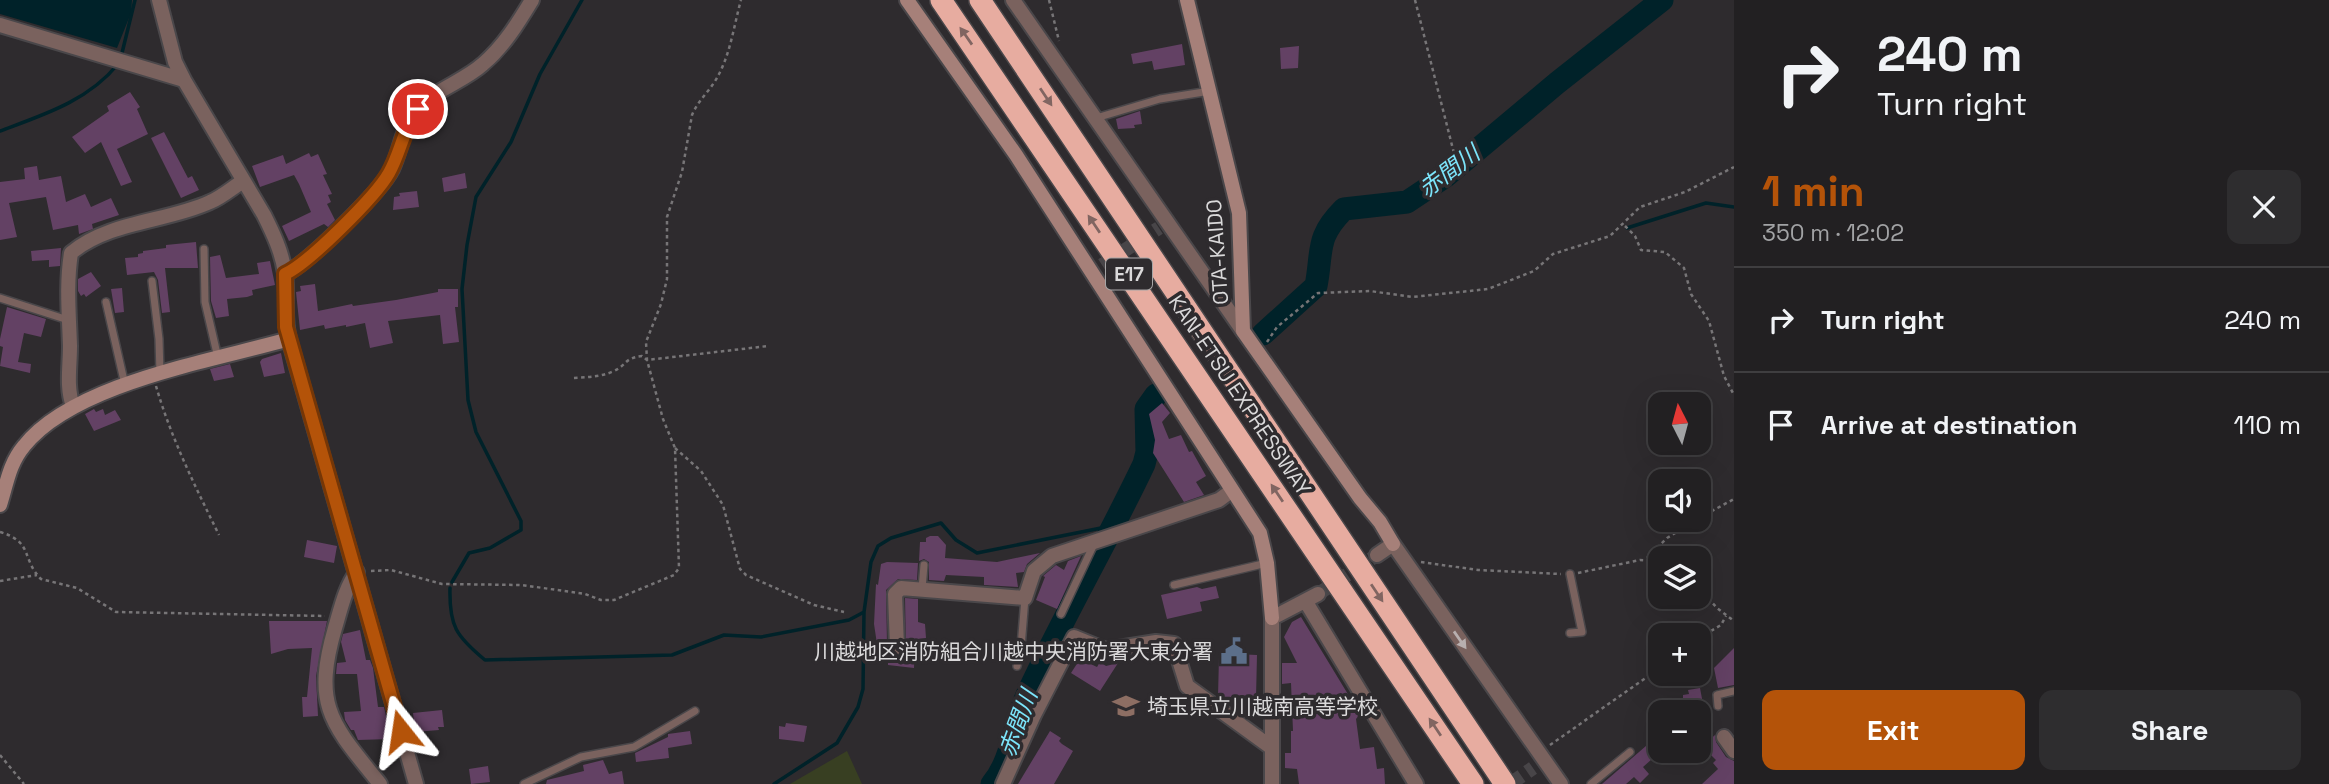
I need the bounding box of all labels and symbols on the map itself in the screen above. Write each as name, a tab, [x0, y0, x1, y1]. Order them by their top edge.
one-way arrow	[959, 27, 973, 45]
pin	[388, 79, 448, 139]
one-way arrow	[1039, 88, 1053, 106]
water label: 赤間川	[1412, 136, 1488, 204]
street label: OTA-KAIDO	[1200, 198, 1234, 306]
one-way arrow	[1087, 215, 1101, 233]
road number: E17	[1106, 258, 1152, 290]
street label: KAN-ETSU EXPRESSWAY	[1163, 289, 1317, 501]
north arrow	[1648, 392, 1712, 455]
one-way arrow	[1270, 484, 1284, 502]
one-way arrow	[1370, 584, 1384, 602]
one-way arrow	[1453, 631, 1467, 649]
public building icon: 川越地区消防組合川越中央消防署大東分署	[1219, 636, 1249, 666]
place label: 川越地区消防組合川越中央消防署大東分署	[814, 638, 1213, 665]
water label: 赤間川	[992, 683, 1045, 761]
school or university icon: 埼玉県立川越南高等学校	[1111, 691, 1141, 721]
place label: 埼玉県立川越南高等学校	[1147, 693, 1378, 720]
position arrow	[364, 694, 438, 768]
one-way arrow	[1429, 718, 1442, 737]

